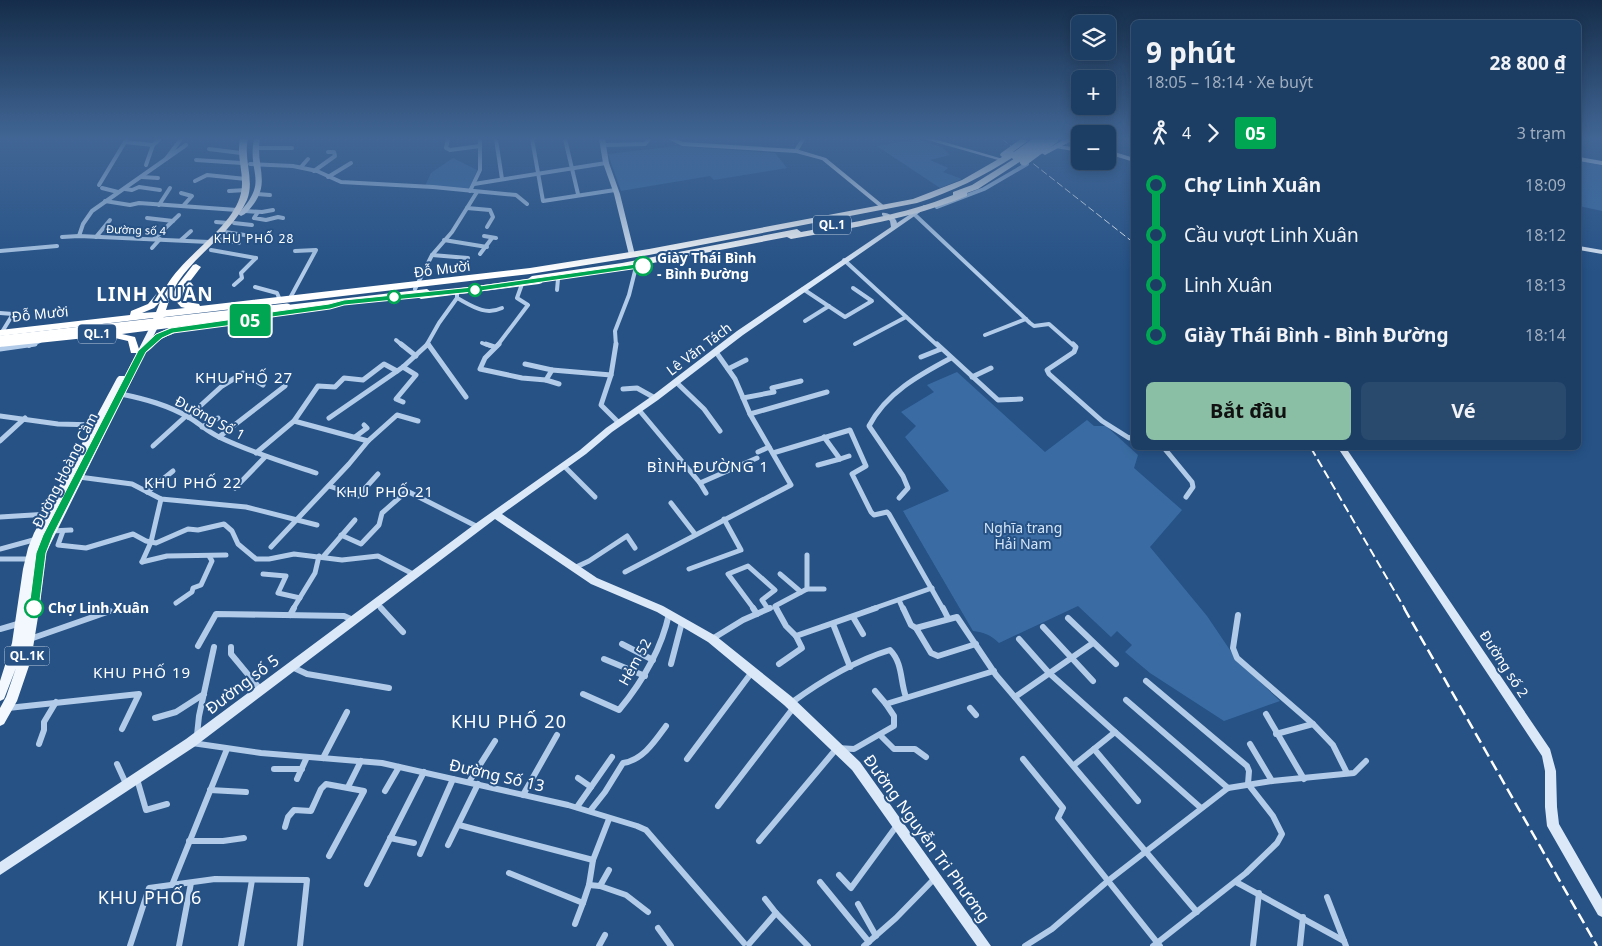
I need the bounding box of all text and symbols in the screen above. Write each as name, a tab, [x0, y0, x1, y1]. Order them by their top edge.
map controls	[1071, 15, 1116, 170]
button: layers	[1071, 15, 1116, 60]
text: 9 phút	[1146, 33, 1236, 71]
text: 28 800 ₫	[1490, 50, 1566, 76]
button: +	[1071, 70, 1116, 115]
text: 18:05 – 18:14 · Xe buýt	[1146, 71, 1313, 93]
icon: walk	[1146, 119, 1174, 147]
icon: forward	[1199, 119, 1227, 147]
text: 05	[1245, 121, 1266, 145]
text: 4	[1182, 122, 1191, 144]
text: 3 trạm	[1517, 122, 1566, 144]
button: −	[1071, 125, 1116, 170]
text: Chợ Linh Xuân	[1184, 172, 1321, 198]
text: 18:09	[1525, 174, 1566, 196]
road number: QL.1	[813, 216, 851, 234]
street label: Đường số 4	[106, 221, 167, 238]
text: Cầu vượt Linh Xuân	[1184, 222, 1359, 248]
text: 18:12	[1525, 224, 1566, 246]
district label: KHU PHỐ 28	[214, 230, 294, 247]
place label: Giày Thái Bình - Bình Đường	[657, 248, 756, 283]
street label: Đỗ Mười	[413, 256, 471, 281]
marker: Giày Thái Bình - Bình Đường	[633, 256, 653, 276]
text: Linh Xuân	[1184, 272, 1273, 298]
text: 18:13	[1525, 274, 1566, 296]
district label: LINH XUÂN	[96, 281, 214, 307]
unlabelled marker	[468, 283, 482, 297]
unlabelled marker	[387, 290, 401, 304]
street label: Đỗ Mười	[11, 301, 69, 326]
line badge: 05	[228, 304, 272, 336]
text: 05	[240, 308, 260, 332]
street label: Lê Văn Tách	[662, 318, 735, 379]
text: Giày Thái Bình - Bình Đường	[1184, 322, 1448, 348]
road number: QL.1	[78, 324, 116, 344]
text: 18:14	[1525, 324, 1566, 346]
district label: KHU PHỐ 27	[195, 367, 293, 387]
button: Bắt đầu	[1146, 382, 1351, 440]
button: Vé	[1361, 382, 1566, 440]
street label: Đường Số 1	[172, 391, 249, 444]
street label: Đường Hoàng Cầm	[27, 409, 102, 530]
district label: BÌNH ĐƯỜNG 1	[647, 456, 769, 476]
district label: KHU PHỐ 22	[144, 472, 242, 492]
district label: KHU PHỐ 21	[336, 481, 434, 501]
park label: Nghĩa trang Hải Nam	[984, 518, 1062, 553]
marker: Chợ Linh Xuân	[24, 598, 44, 618]
place label: Chợ Linh Xuân	[48, 598, 149, 617]
street label: Đường số 2	[1476, 627, 1533, 701]
street label: Hẻm 52	[614, 635, 655, 689]
road number: QL.1K	[5, 646, 50, 666]
street label: Đường số 5	[201, 649, 283, 719]
district label: KHU PHỐ 19	[93, 662, 191, 682]
district label: KHU PHỐ 20	[451, 709, 567, 733]
street label: Đường Nguyễn Tri Phương	[859, 750, 995, 926]
street label: Đường Số 13	[447, 753, 547, 797]
district label: KHU PHỐ 6	[98, 885, 202, 909]

